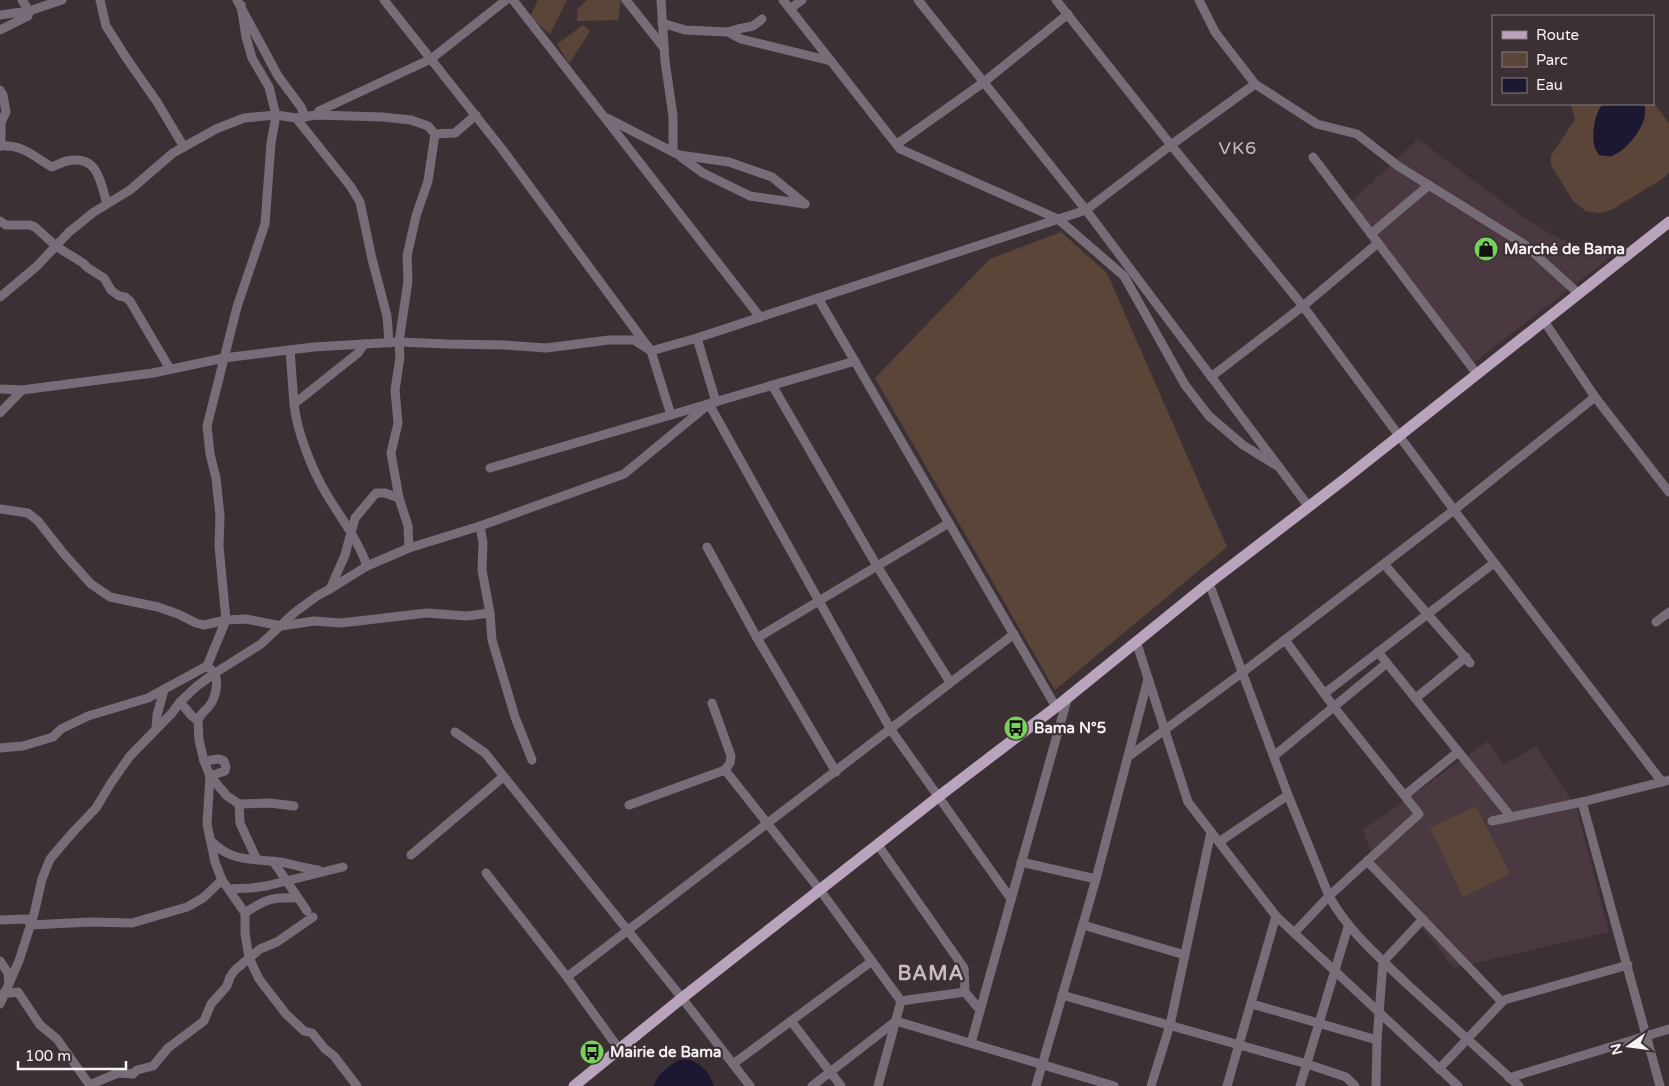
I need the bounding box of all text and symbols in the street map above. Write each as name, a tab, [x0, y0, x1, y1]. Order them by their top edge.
legend	[1492, 15, 1654, 105]
text: Route	[1536, 26, 1579, 44]
text: Parc	[1536, 51, 1568, 69]
text: Eau	[1536, 76, 1563, 94]
district label: VK6	[1219, 137, 1257, 159]
shop icon: Marché de Bama	[1473, 236, 1499, 262]
place label: Marché de Bama	[1504, 240, 1625, 258]
bus stop icon: Bama N°5	[1003, 715, 1029, 741]
place label: Bama N°5	[1034, 719, 1106, 737]
district label: BAMA	[897, 962, 965, 986]
north arrow	[1604, 1021, 1654, 1071]
scale bar	[18, 1038, 125, 1070]
bus stop icon: Mairie de Bama	[579, 1039, 605, 1065]
text: N	[1607, 1042, 1626, 1057]
place label: Mairie de Bama	[610, 1043, 721, 1061]
text: 100 m	[25, 1047, 71, 1065]

